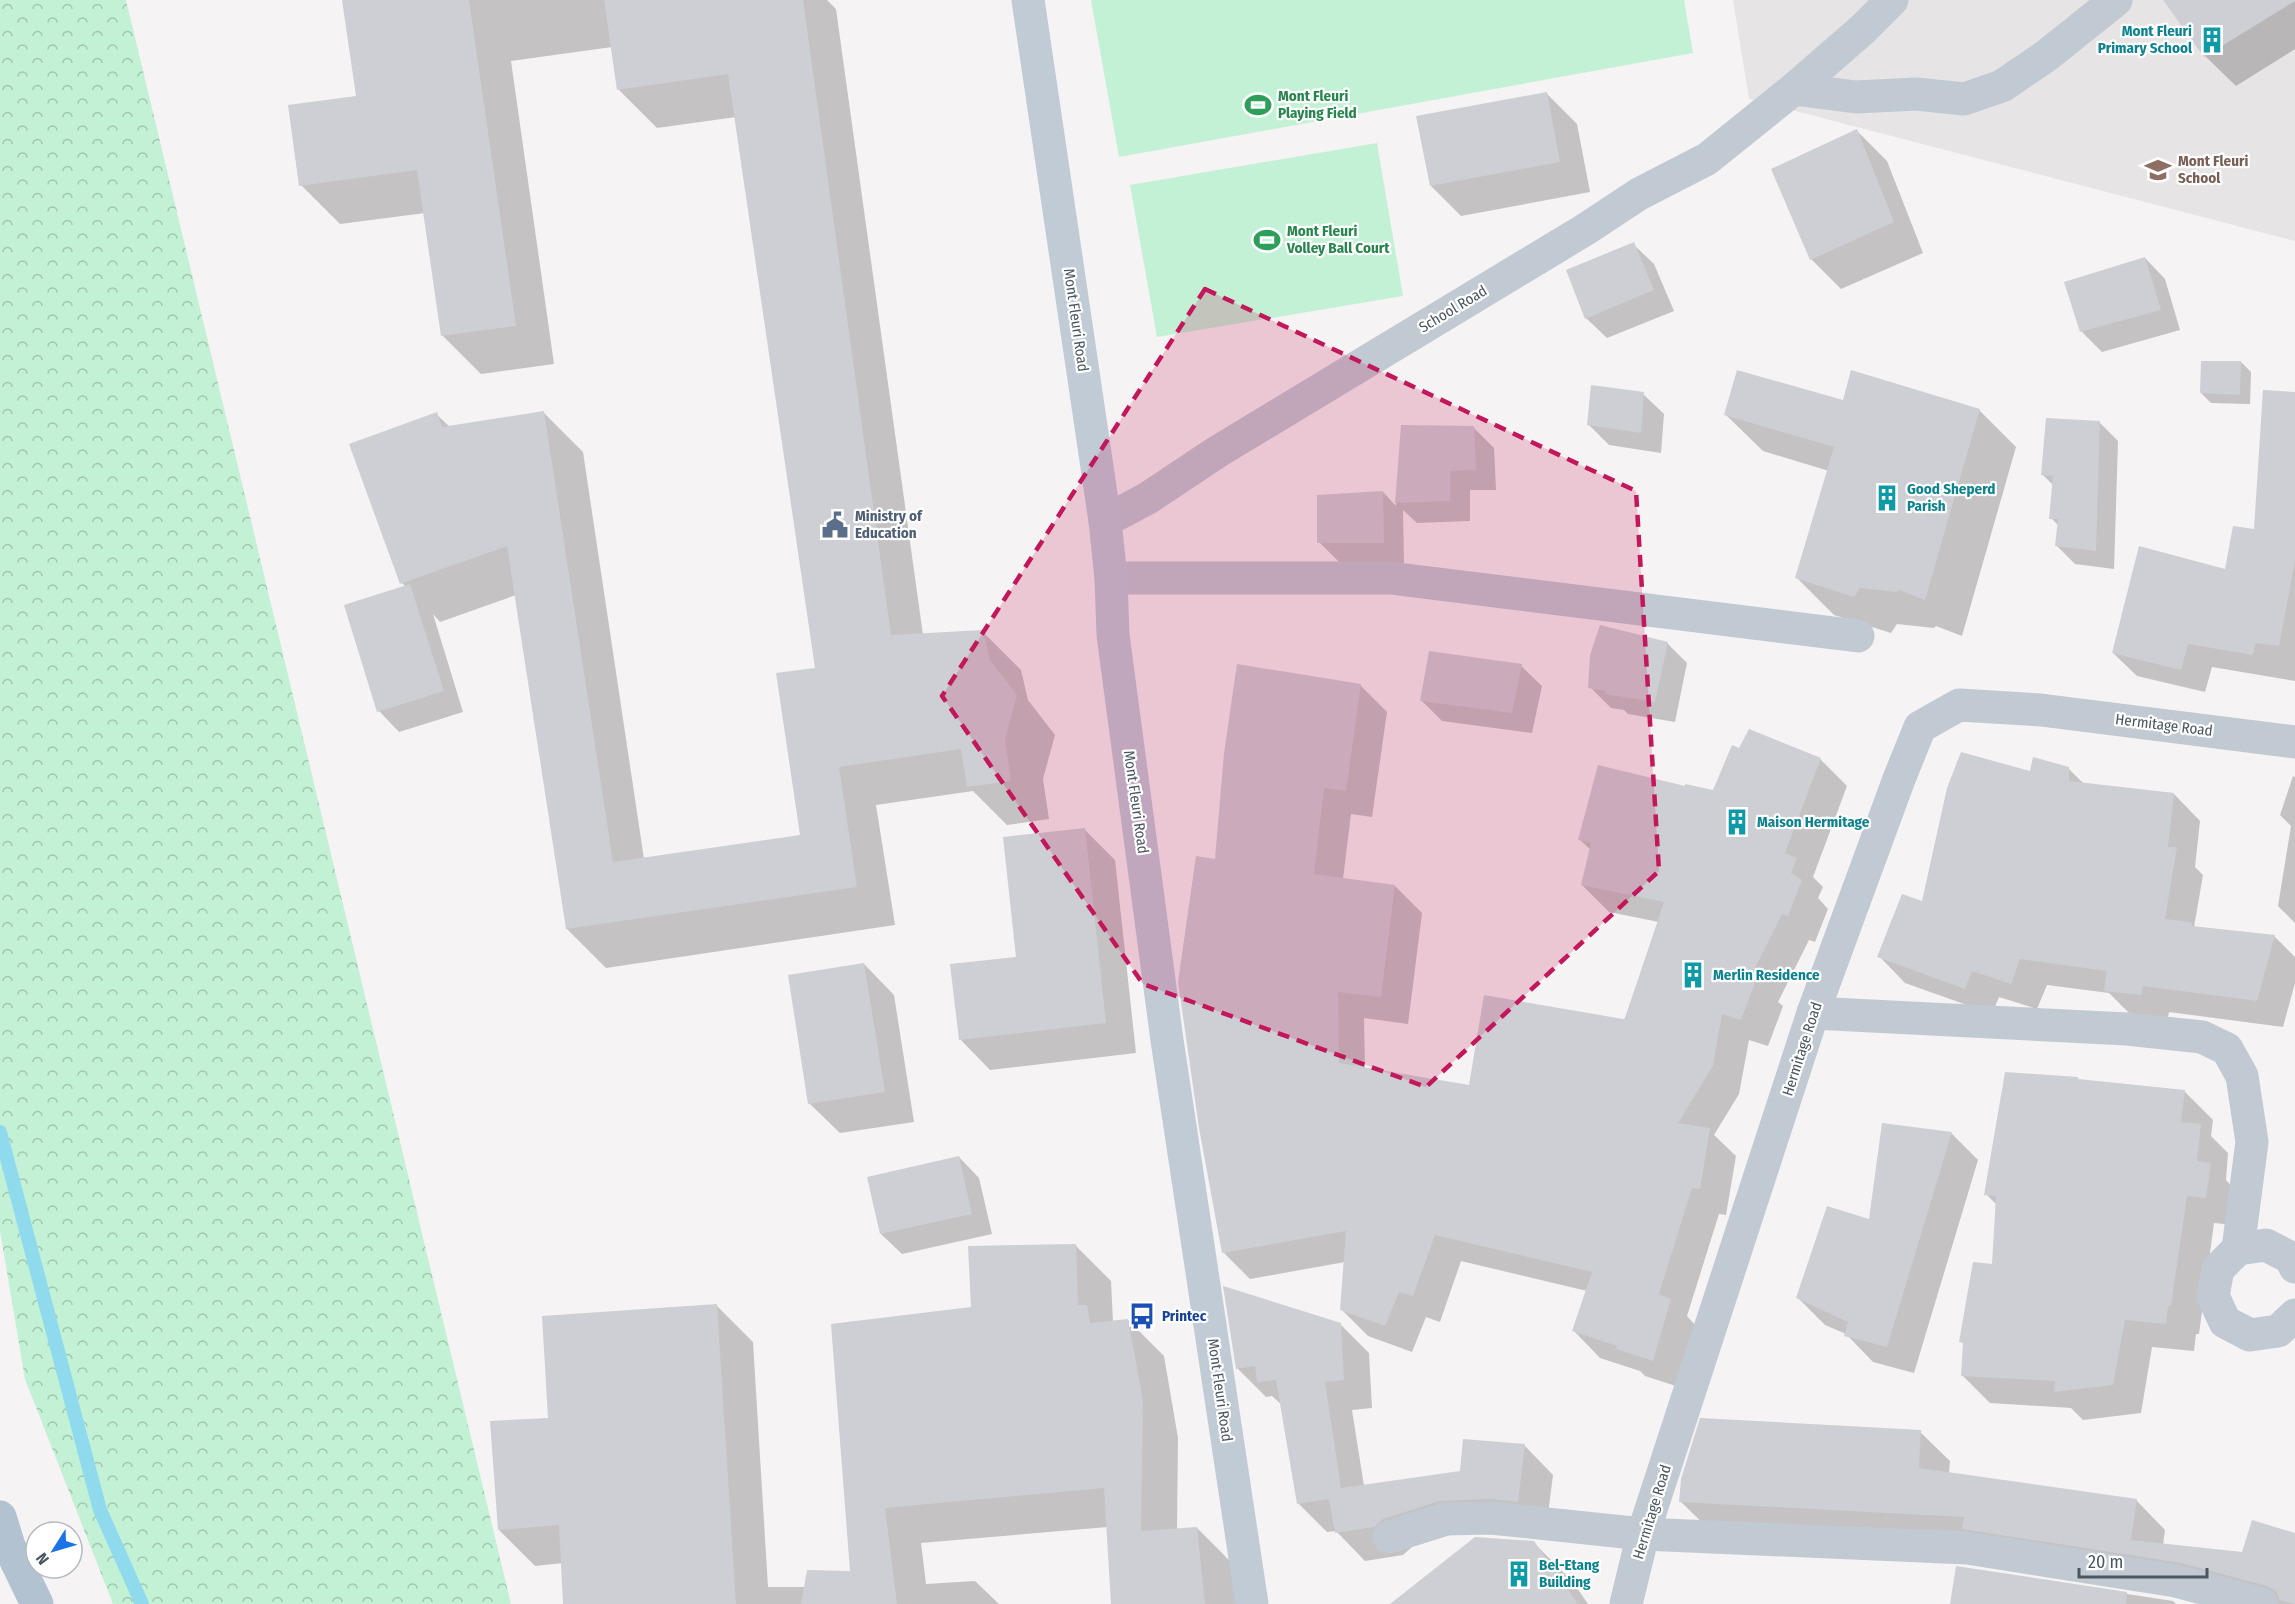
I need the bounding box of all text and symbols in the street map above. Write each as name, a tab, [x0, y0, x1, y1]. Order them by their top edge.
place label: Mont Fleuri Primary School	[2098, 22, 2193, 57]
building icon: Mont Fleuri Primary School	[2197, 25, 2227, 55]
place label: Mont Fleuri Playing Field	[1278, 87, 1357, 122]
sports icon: Mont Fleuri Playing Field	[1243, 90, 1273, 120]
place label: Mont Fleuri School	[2178, 152, 2248, 187]
school or university icon: Mont Fleuri School	[2143, 155, 2173, 185]
place label: Mont Fleuri Volley Ball Court	[1286, 222, 1390, 257]
sports icon: Mont Fleuri Volley Ball Court	[1252, 225, 1282, 255]
street label: Mont Fleuri Road	[1060, 267, 1092, 373]
street label: School Road	[1416, 282, 1490, 336]
place label: Good Sheperd Parish	[1907, 480, 1995, 515]
building icon: Good Sheperd Parish	[1872, 483, 1902, 513]
place label: Ministry of Education	[855, 507, 923, 542]
public building icon: Ministry of Education	[820, 510, 850, 540]
street label: Hermitage Road	[2114, 710, 2214, 740]
street label: Mont Fleuri Road	[1120, 749, 1152, 855]
building icon: Maison Hermitage	[1722, 807, 1752, 837]
place label: Maison Hermitage	[1757, 813, 1870, 831]
building icon: Merlin Residence	[1678, 960, 1708, 990]
place label: Merlin Residence	[1713, 966, 1820, 984]
street label: Hermitage Road	[1778, 1000, 1826, 1098]
bus stop icon: Printec	[1127, 1301, 1157, 1331]
place label: Printec	[1162, 1307, 1207, 1325]
street label: Mont Fleuri Road	[1204, 1337, 1236, 1443]
street label: Hermitage Road	[1629, 1463, 1675, 1561]
north arrow	[24, 1520, 84, 1580]
scale bar	[2079, 1541, 2206, 1579]
text: N	[32, 1549, 53, 1568]
text: 20 m	[2088, 1551, 2123, 1573]
place label: Bel-Etang Building	[1539, 1556, 1600, 1591]
building icon: Bel-Etang Building	[1504, 1559, 1534, 1589]

